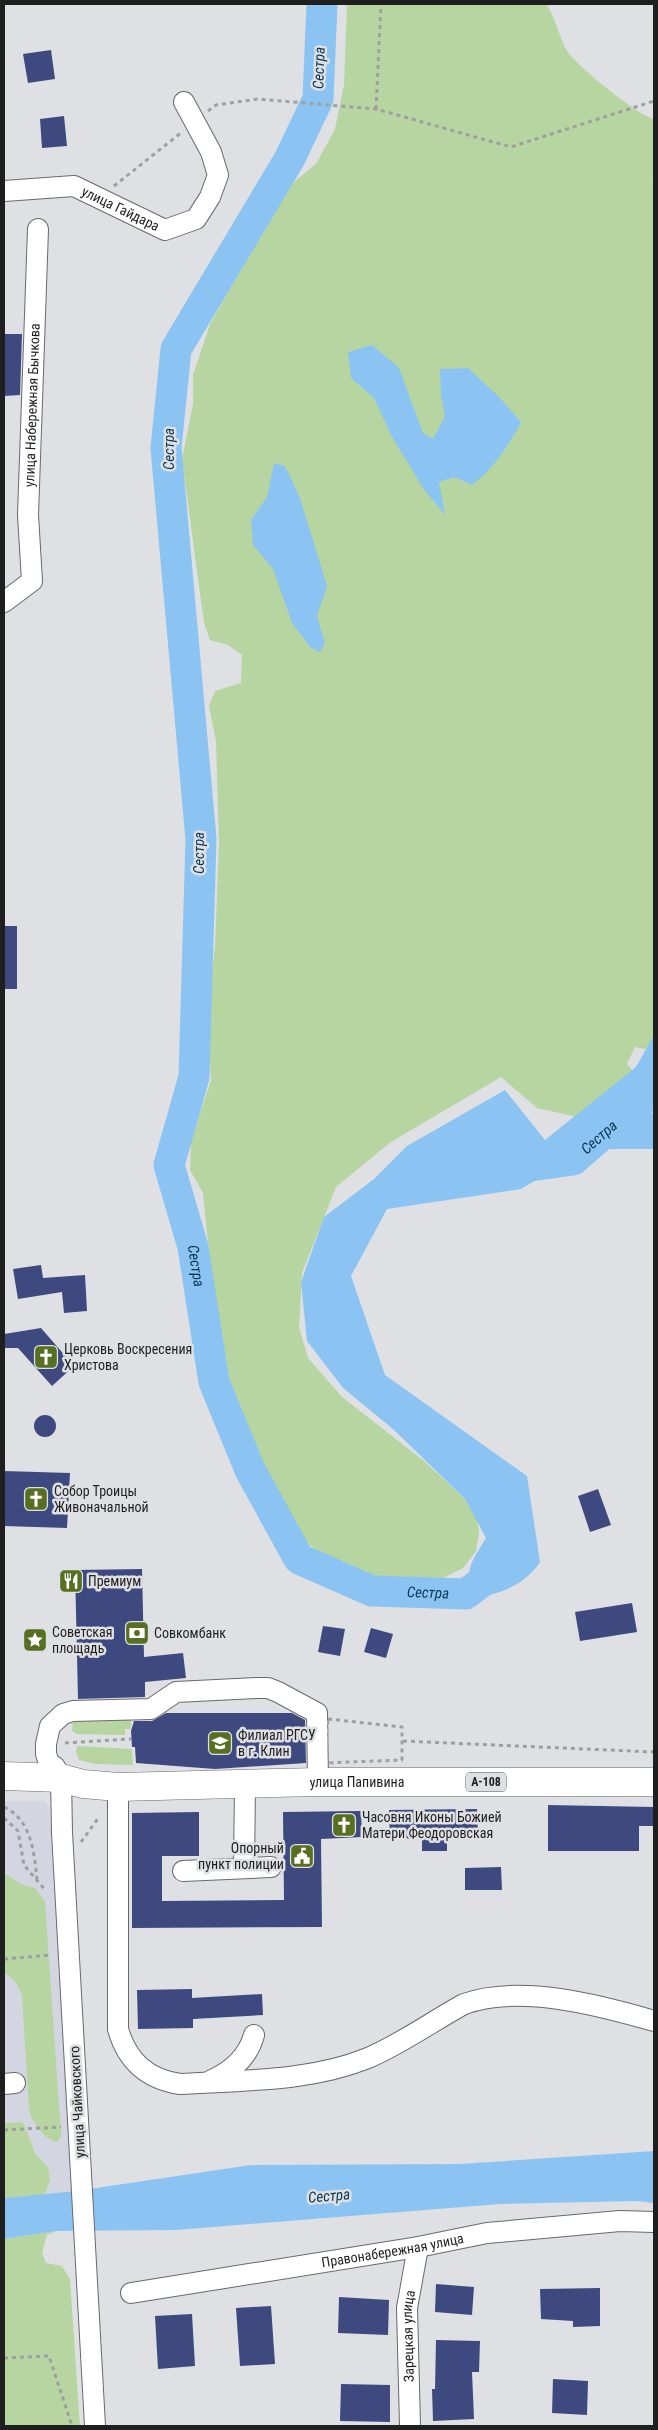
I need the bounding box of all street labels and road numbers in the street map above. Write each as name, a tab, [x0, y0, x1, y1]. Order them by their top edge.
street label: улица Гайдара	[79, 183, 162, 234]
street label: улица Набережная Бычкова	[21, 323, 43, 487]
road number: А-108	[466, 1772, 506, 1791]
street label: улица Папивина	[309, 1774, 404, 1790]
street label: улица Чайковского	[66, 2046, 88, 2158]
street label: Правонабережная улица	[320, 2230, 465, 2270]
street label: Зарецкая улица	[399, 2289, 418, 2382]

